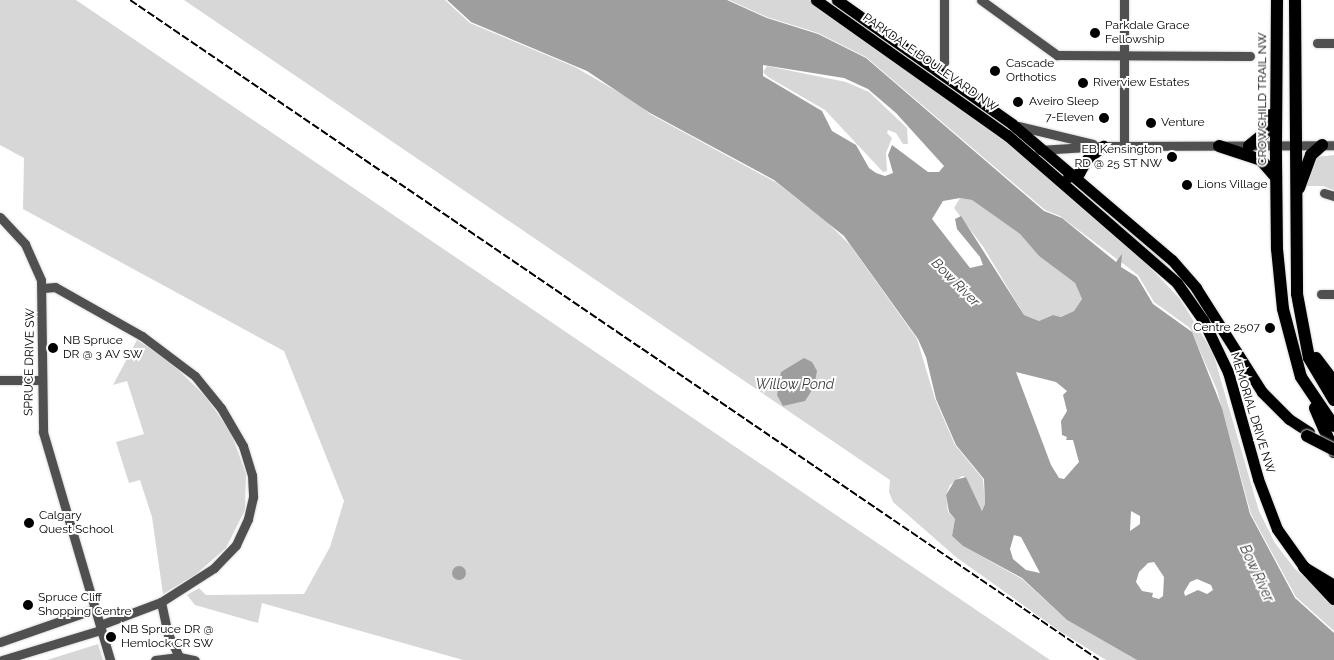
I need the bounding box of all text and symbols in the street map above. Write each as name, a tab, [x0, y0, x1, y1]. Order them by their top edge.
street label: PARKDALE BOULEVARD NW	[860, 11, 1000, 115]
place label: Parkdale Grace Fellowship	[1105, 19, 1189, 47]
marker: Parkdale Grace Fellowship	[1089, 27, 1101, 39]
street label: CROWCHILD TRAIL NW	[1256, 32, 1270, 166]
place label: Cascade Orthotics	[1006, 57, 1056, 85]
marker: Cascade Orthotics	[988, 64, 1002, 78]
place label: Riverview Estates	[1093, 76, 1190, 90]
marker: Riverview Estates	[1077, 77, 1089, 89]
marker: Aveiro Sleep	[1011, 95, 1025, 109]
place label: Aveiro Sleep	[1029, 95, 1099, 109]
place label: 7-Eleven	[1045, 111, 1094, 125]
marker: 7-Eleven	[1098, 112, 1110, 124]
place label: Venture	[1161, 116, 1205, 130]
marker: Venture	[1145, 117, 1157, 129]
place label: EB Kensington RD @ 25 ST NW	[1074, 143, 1162, 171]
marker: EB Kensington RD @ 25 ST NW	[1166, 151, 1178, 163]
place label: Lions Village	[1197, 178, 1268, 192]
marker: Lions Village	[1181, 179, 1193, 191]
water label: Bow River	[928, 254, 984, 310]
street label: SPRUCE DRIVE SW	[22, 308, 38, 416]
place label: Centre 2507	[1193, 321, 1260, 335]
marker: Centre 2507	[1264, 322, 1276, 334]
place label: NB Spruce DR @ 3 AV SW	[63, 334, 143, 362]
marker: NB Spruce DR @ 3 AV SW	[47, 342, 59, 354]
street label: MEMORIAL DRIVE NW	[1227, 351, 1277, 475]
water label: Willow Pond	[756, 376, 834, 392]
place label: Calgary Quest School	[39, 509, 113, 537]
marker: Calgary Quest School	[23, 517, 35, 529]
water label: Bow River	[1236, 542, 1278, 604]
place label: Spruce Cliff Shopping Centre	[38, 591, 132, 619]
marker: Spruce Cliff Shopping Centre	[22, 599, 34, 611]
place label: NB Spruce DR @ Hemlock CR SW	[121, 623, 213, 651]
marker: NB Spruce DR @ Hemlock CR SW	[105, 631, 117, 643]

